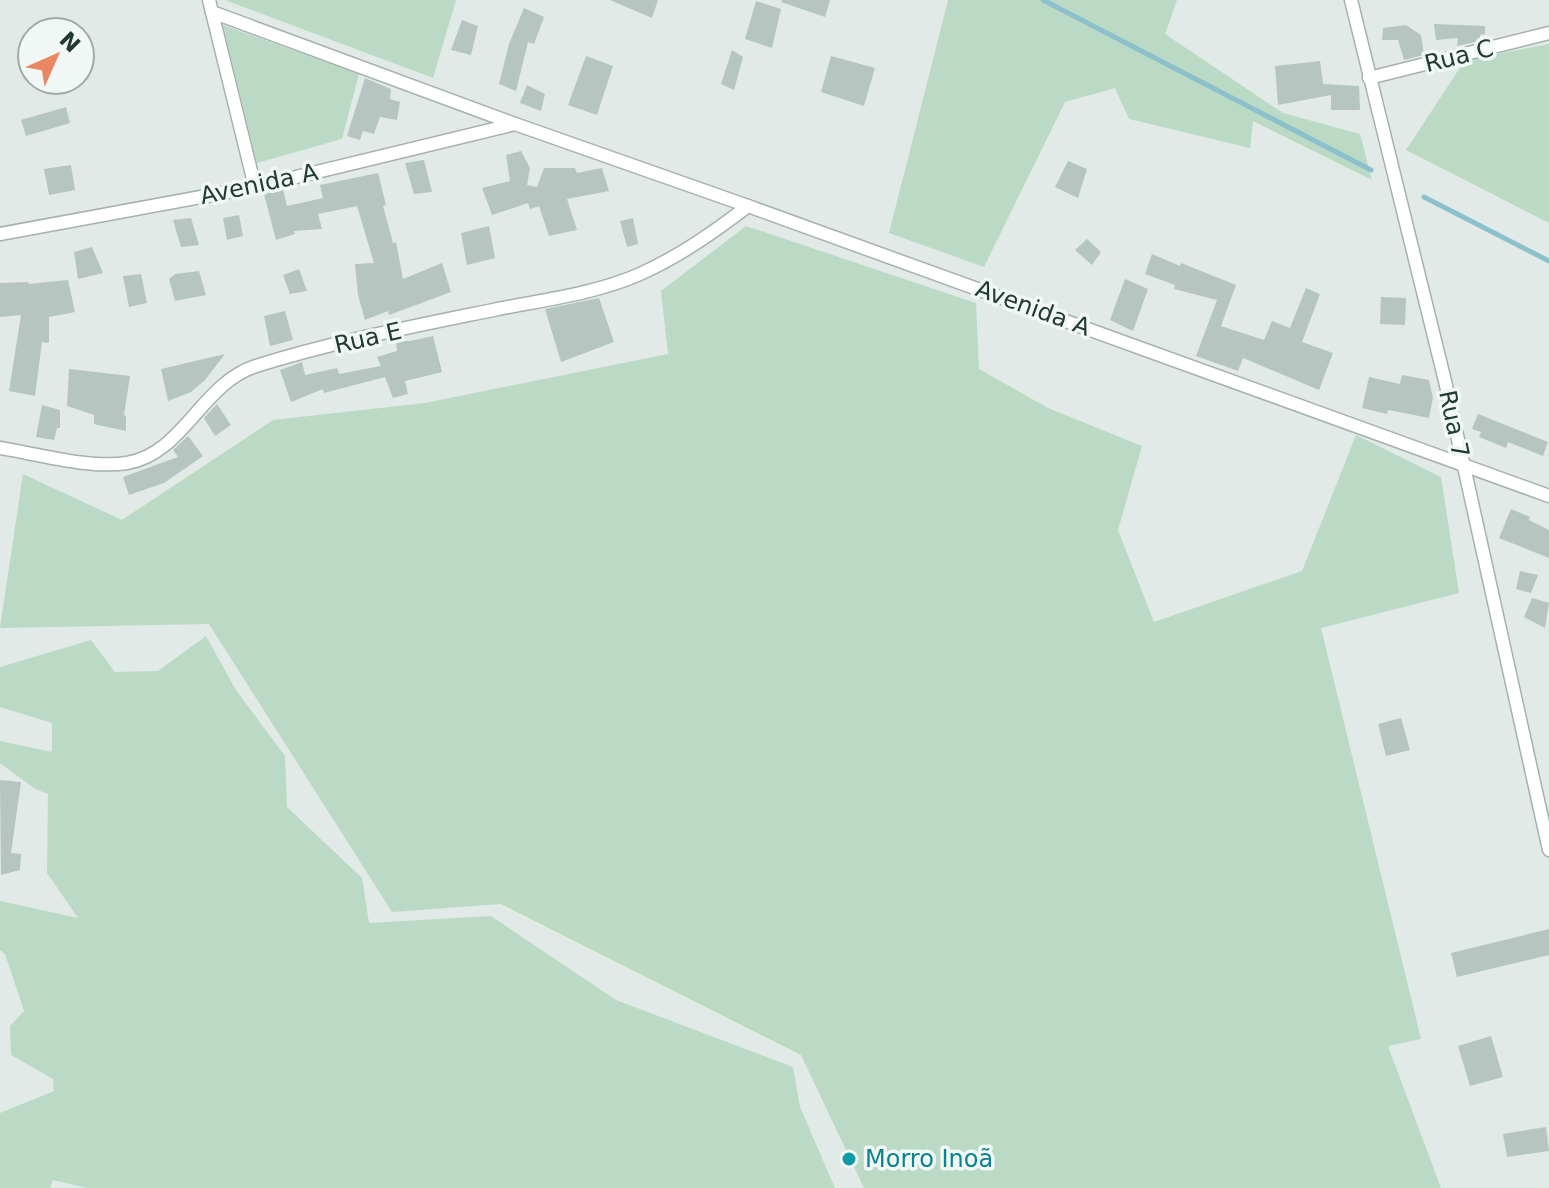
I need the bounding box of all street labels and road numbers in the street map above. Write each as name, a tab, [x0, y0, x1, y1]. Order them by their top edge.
street label: Rua C	[1422, 34, 1496, 78]
street label: Avenida A	[197, 158, 321, 210]
street label: Avenida A	[972, 274, 1095, 342]
street label: Rua E	[332, 317, 404, 359]
street label: Rua 7	[1433, 388, 1475, 460]

